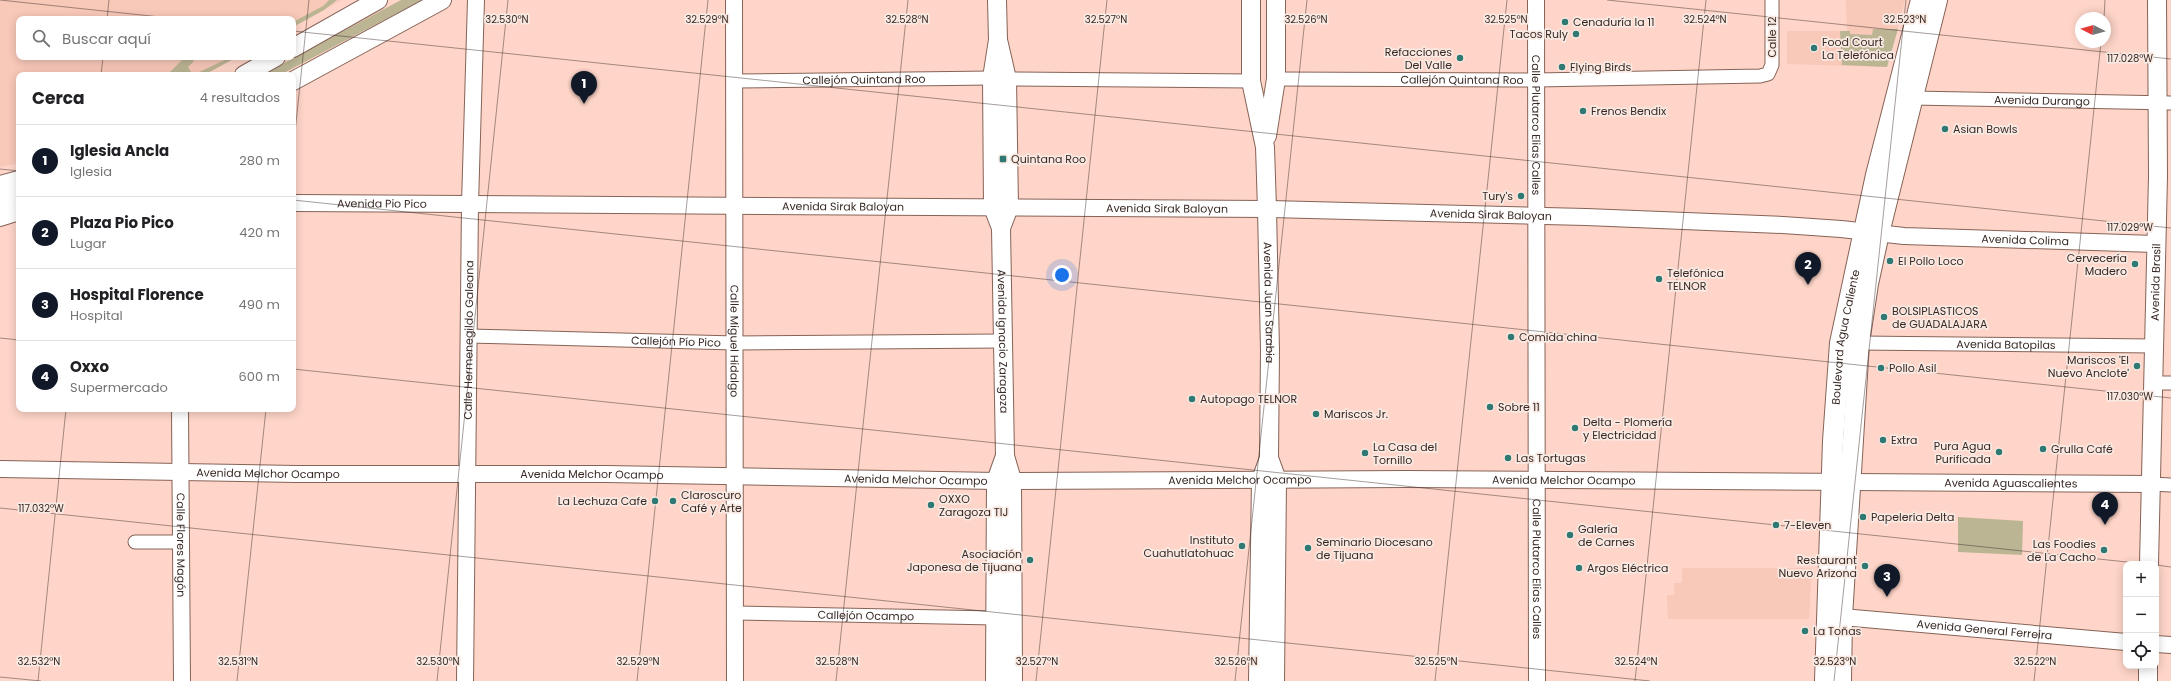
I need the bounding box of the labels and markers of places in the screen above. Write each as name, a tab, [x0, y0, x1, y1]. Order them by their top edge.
place label: Cenaduría la 11	[1573, 14, 1655, 30]
marker: Cenaduría la 11	[1560, 17, 1570, 27]
place label: Tacos Ruly	[1510, 26, 1569, 42]
marker: Tacos Ruly	[1571, 29, 1581, 39]
place label: Food Court La Telefónica	[1822, 34, 1894, 63]
marker: Food Court La Telefónica	[1809, 43, 1819, 53]
place label: Refacciones Del Valle	[1385, 44, 1452, 73]
marker: Refacciones Del Valle	[1455, 53, 1465, 63]
place label: Flying Birds	[1570, 59, 1632, 75]
marker: Flying Birds	[1557, 62, 1567, 72]
pin: 1	[571, 71, 597, 104]
place label: Frenos Bendix	[1591, 103, 1667, 119]
marker: Frenos Bendix	[1578, 106, 1588, 116]
place label: Asian Bowls	[1953, 121, 2018, 137]
marker: Asian Bowls	[1940, 124, 1950, 134]
place label: Quintana Roo	[1011, 151, 1086, 167]
marker: Quintana Roo	[998, 154, 1008, 164]
place label: Tury's	[1482, 188, 1513, 204]
marker: Tury's	[1516, 191, 1526, 201]
place label: Cervecería Madero	[2067, 250, 2127, 279]
pin: 2	[1795, 252, 1821, 285]
place label: El Pollo Loco	[1898, 253, 1964, 269]
marker: El Pollo Loco	[1885, 256, 1895, 266]
marker: Cervecería Madero	[2130, 259, 2140, 269]
place label: Telefónica TELNOR	[1667, 265, 1724, 294]
marker: Telefónica TELNOR	[1654, 274, 1664, 284]
place label: BOLSIPLASTICOS de GUADALAJARA	[1892, 303, 1988, 332]
marker: BOLSIPLASTICOS de GUADALAJARA	[1879, 312, 1889, 322]
place label: Comida china	[1519, 329, 1597, 345]
marker: Comida china	[1506, 332, 1516, 342]
place label: Mariscos 'El Nuevo Anclote'	[2048, 352, 2129, 381]
place label: Pollo Asil	[1889, 360, 1936, 376]
marker: Mariscos 'El Nuevo Anclote'	[2132, 361, 2142, 371]
marker: Pollo Asil	[1876, 363, 1886, 373]
place label: Autopago TELNOR	[1200, 391, 1298, 407]
marker: Autopago TELNOR	[1187, 394, 1197, 404]
place label: Sobre 11	[1498, 399, 1540, 415]
marker: Sobre 11	[1485, 402, 1495, 412]
place label: Mariscos Jr.	[1324, 406, 1388, 422]
marker: Mariscos Jr.	[1311, 409, 1321, 419]
place label: Delta - Plomería y Electricidad	[1583, 414, 1672, 443]
marker: Delta - Plomería y Electricidad	[1570, 423, 1580, 433]
place label: Extra	[1891, 432, 1917, 448]
marker: Extra	[1878, 435, 1888, 445]
place label: Pura Agua Purificada	[1934, 438, 1991, 467]
place label: La Casa del Tornillo	[1373, 439, 1437, 468]
place label: Grulla Café	[2051, 441, 2113, 457]
marker: Grulla Café	[2038, 444, 2048, 454]
marker: Pura Agua Purificada	[1994, 447, 2004, 457]
marker: La Casa del Tornillo	[1360, 448, 1370, 458]
place label: Las Tortugas	[1516, 450, 1586, 466]
marker: Las Tortugas	[1503, 453, 1513, 463]
place label: Claroscuro Café y Arte	[681, 487, 742, 516]
place label: OXXO Zaragoza TIJ	[939, 491, 1008, 520]
pin: 4	[2092, 492, 2118, 525]
place label: La Lechuza Cafe	[558, 493, 647, 509]
marker: La Lechuza Cafe	[650, 496, 660, 506]
marker: Claroscuro Café y Arte	[668, 496, 678, 506]
marker: OXXO Zaragoza TIJ	[926, 500, 936, 510]
place label: Papeleria Delta	[1871, 509, 1955, 525]
marker: Papeleria Delta	[1858, 512, 1868, 522]
place label: 7-Eleven	[1784, 517, 1831, 533]
marker: 7-Eleven	[1771, 520, 1781, 530]
place label: Galería de Carnes	[1578, 521, 1635, 550]
marker: Galería de Carnes	[1565, 530, 1575, 540]
place label: Instituto Cuahutlatohuac	[1144, 532, 1234, 561]
place label: Seminario Diocesano de Tijuana	[1316, 534, 1433, 563]
place label: Las Foodies de La Cacho	[2027, 536, 2096, 565]
marker: Instituto Cuahutlatohuac	[1237, 541, 1247, 551]
marker: Seminario Diocesano de Tijuana	[1303, 543, 1313, 553]
marker: Las Foodies de La Cacho	[2099, 545, 2109, 555]
place label: Asociación Japonesa de Tijuana	[907, 546, 1022, 575]
place label: Restaurant Nuevo Arizona	[1779, 552, 1857, 581]
marker: Asociación Japonesa de Tijuana	[1025, 555, 1035, 565]
place label: Argos Eléctrica	[1587, 560, 1668, 576]
marker: Restaurant Nuevo Arizona	[1860, 561, 1870, 571]
marker: Argos Eléctrica	[1574, 563, 1584, 573]
pin: 3	[1874, 564, 1900, 597]
place label: La Toñas	[1813, 623, 1862, 639]
marker: La Toñas	[1800, 626, 1810, 636]

